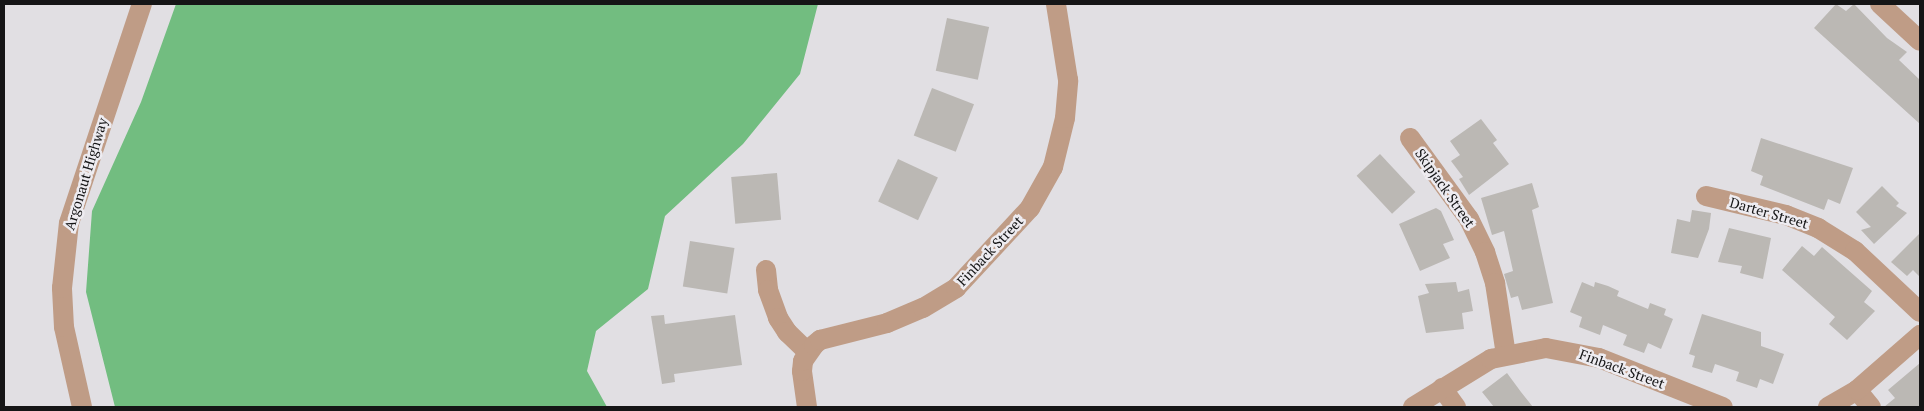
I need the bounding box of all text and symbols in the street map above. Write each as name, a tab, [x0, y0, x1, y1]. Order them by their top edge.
street label: Argonaut Highway	[61, 116, 111, 232]
street label: Skipjack Street	[1412, 145, 1478, 231]
street label: Darter Street	[1728, 194, 1810, 232]
street label: Finback Street	[953, 213, 1027, 289]
street label: Finback Street	[1577, 346, 1667, 392]

